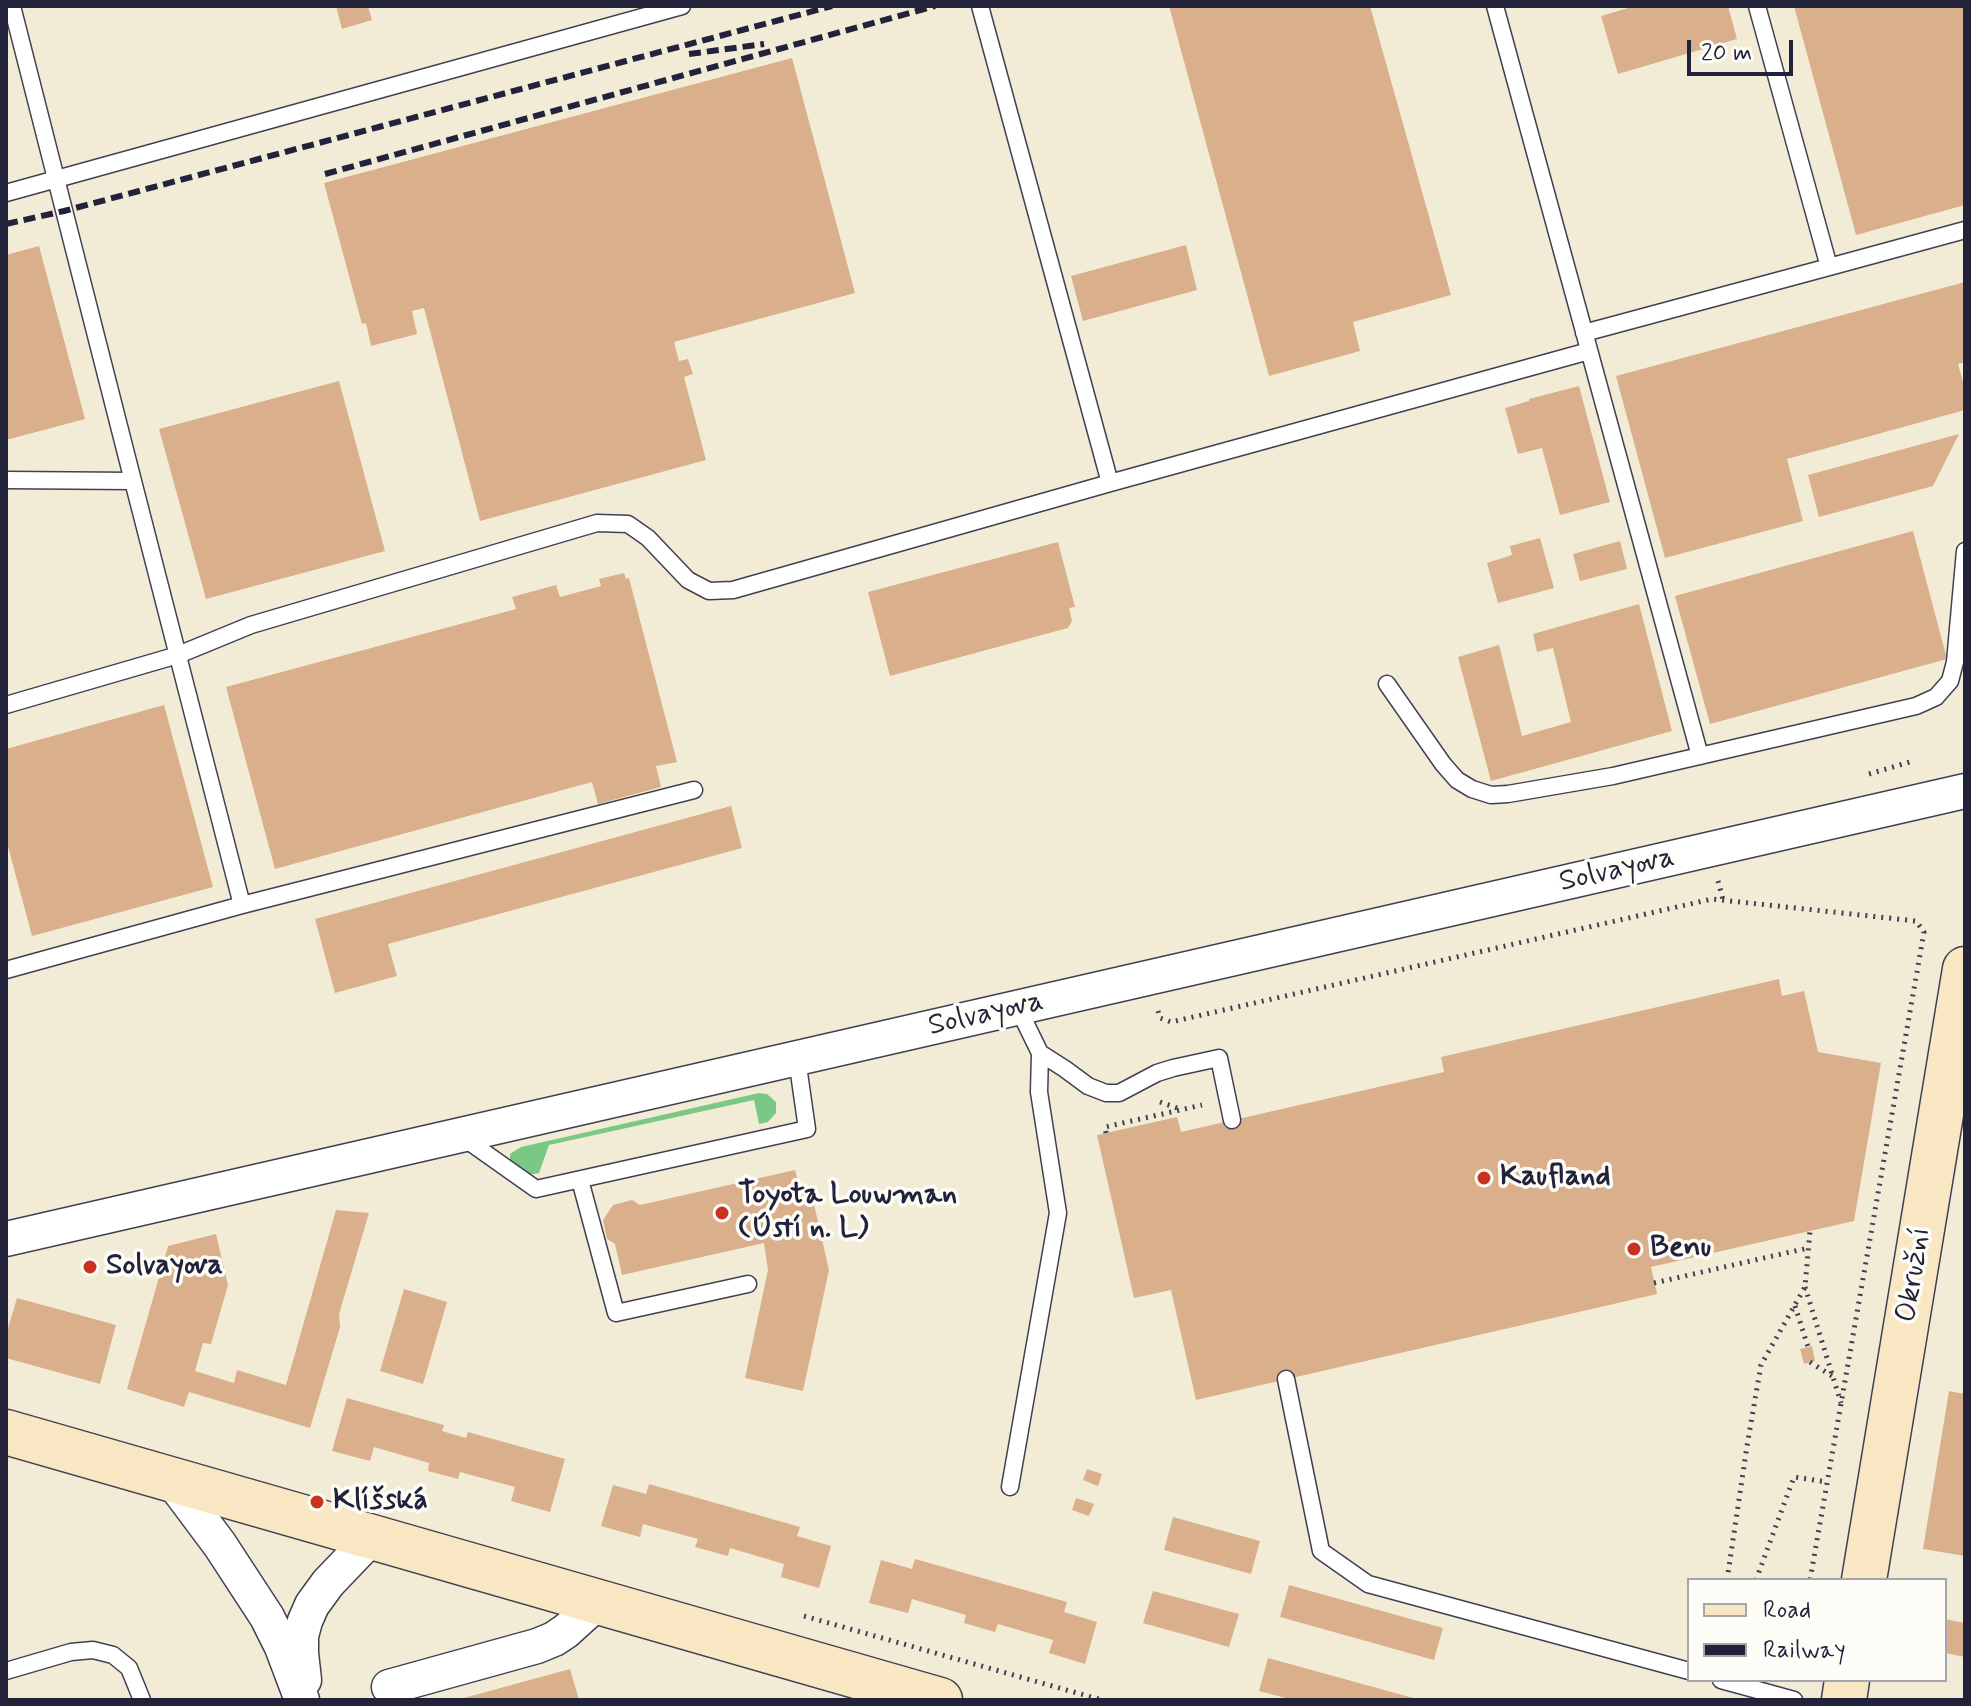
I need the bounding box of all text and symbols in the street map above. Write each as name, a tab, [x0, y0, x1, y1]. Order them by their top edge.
scale bar	[1691, 24, 1797, 74]
text: 20 m	[1701, 38, 1752, 69]
street label: Solvayova	[1556, 840, 1678, 902]
street label: Solvayova	[925, 984, 1047, 1046]
place label: Kaufland	[1500, 1160, 1611, 1196]
marker: Kaufland	[1475, 1169, 1493, 1187]
place label: Toyota Louwman (Ústí n. L)	[738, 1178, 957, 1248]
marker: Toyota Louwman (Ústí n. L)	[713, 1204, 731, 1222]
street label: Okružní	[1890, 1225, 1940, 1325]
place label: Benu	[1650, 1231, 1711, 1267]
marker: Benu	[1625, 1240, 1643, 1258]
place label: Solvayova	[106, 1249, 223, 1285]
marker: Solvayova	[81, 1258, 99, 1276]
place label: Klíšská	[333, 1484, 428, 1520]
marker: Klíšská	[308, 1493, 326, 1511]
legend	[1687, 1578, 1947, 1682]
text: Road	[1763, 1595, 1811, 1626]
text: Railway	[1763, 1635, 1846, 1666]

